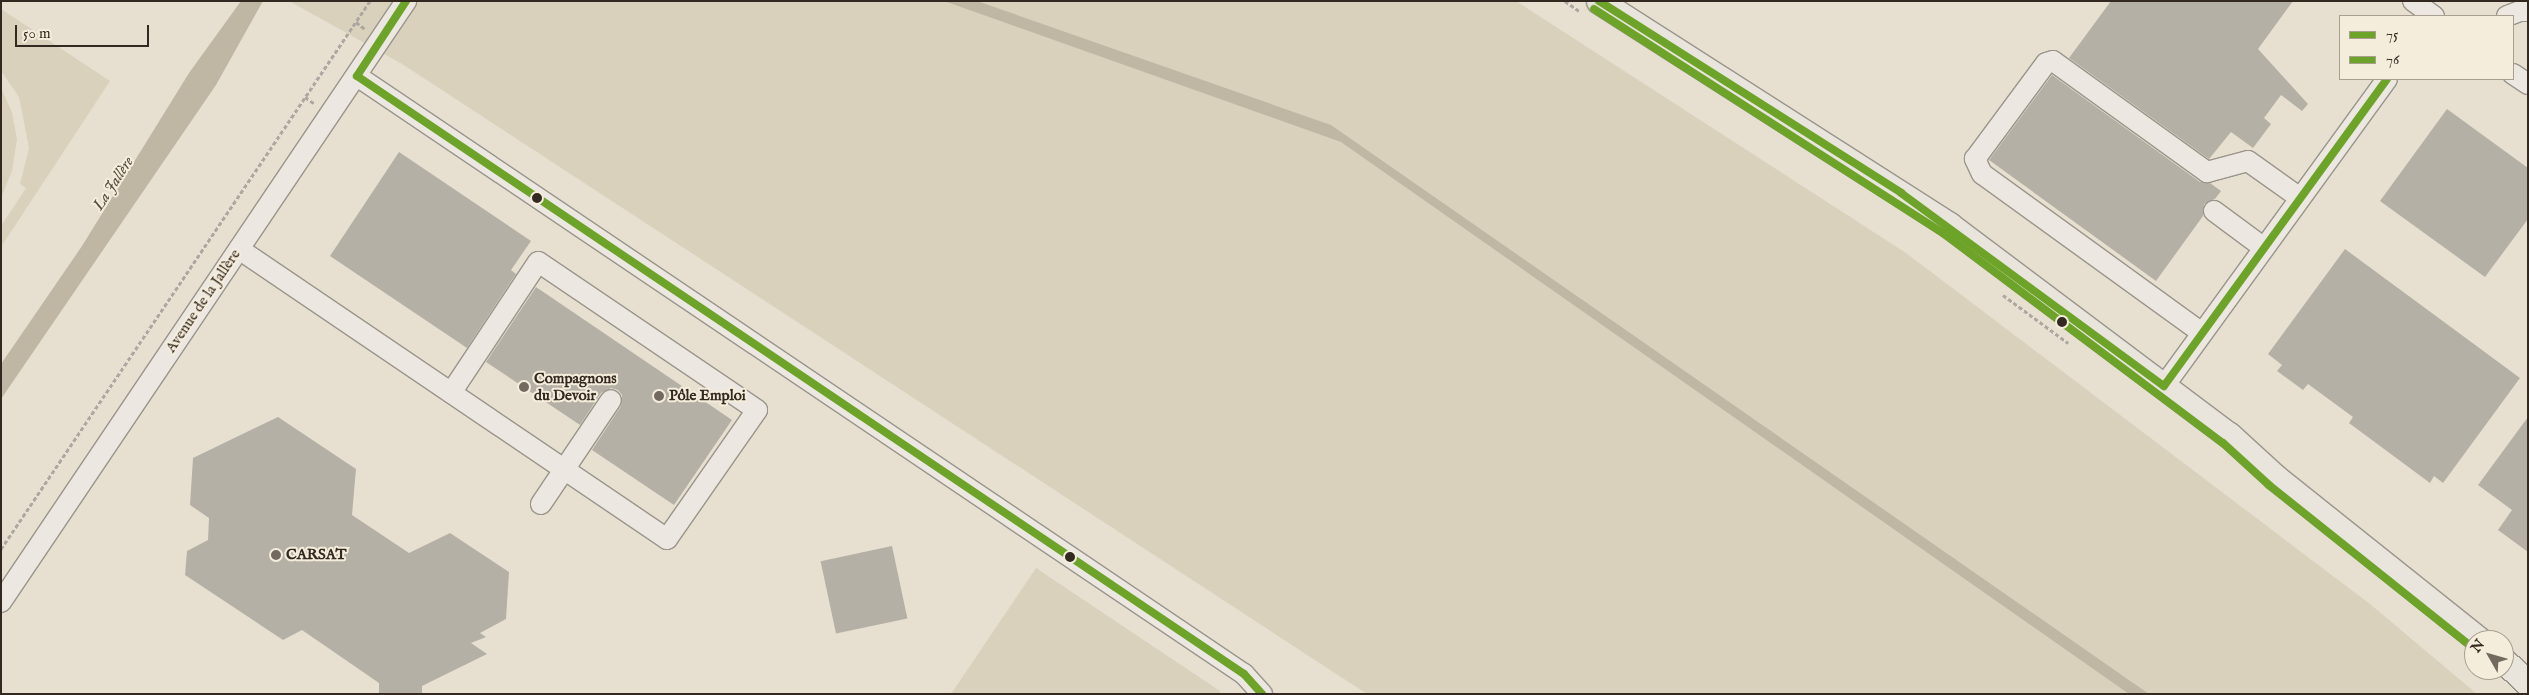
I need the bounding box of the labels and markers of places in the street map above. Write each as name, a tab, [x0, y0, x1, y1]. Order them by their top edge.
unlabelled marker	[532, 193, 542, 203]
unlabelled marker	[2057, 317, 2067, 327]
place label: Compagnons du Devoir	[534, 369, 616, 404]
marker: Compagnons du Devoir	[518, 381, 530, 393]
place label: Pôle Emploi	[669, 387, 746, 405]
marker: Pôle Emploi	[653, 390, 665, 402]
place label: CARSAT	[286, 546, 346, 564]
marker: CARSAT	[270, 549, 282, 561]
unlabelled marker	[1065, 552, 1075, 562]

